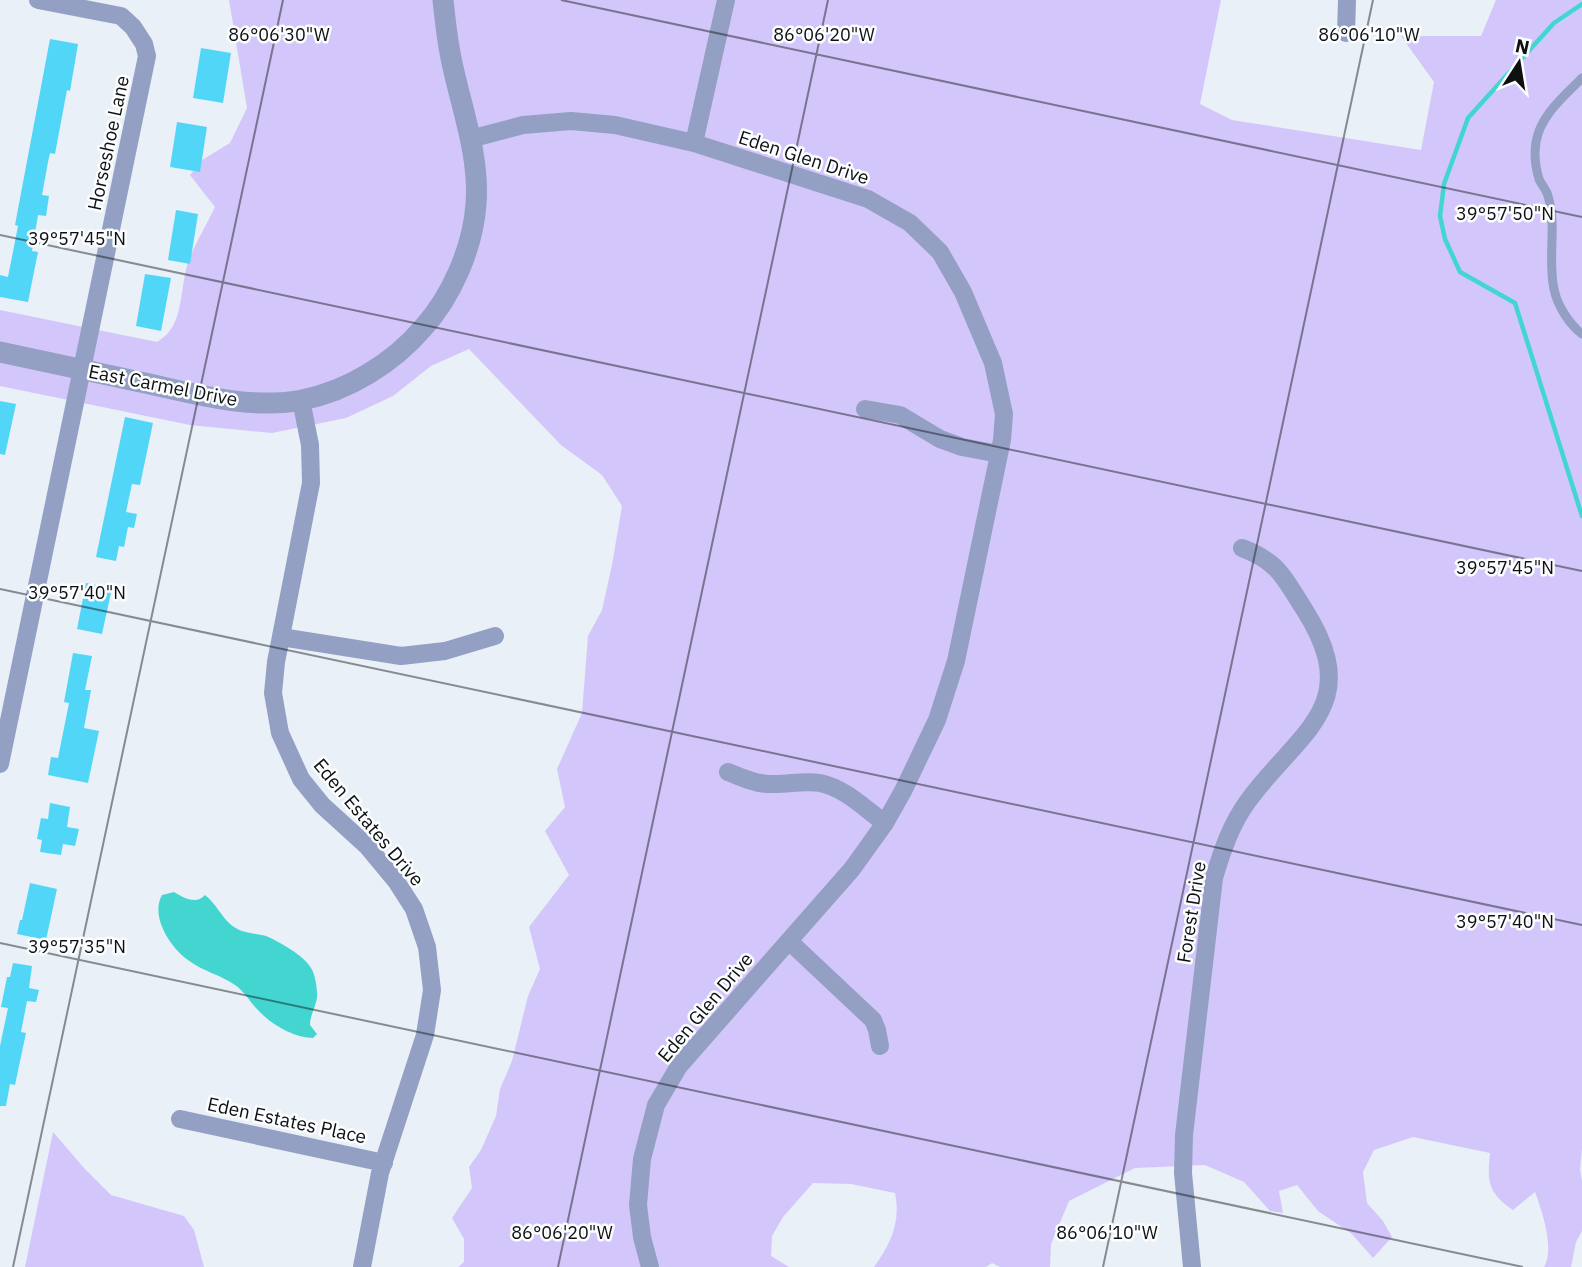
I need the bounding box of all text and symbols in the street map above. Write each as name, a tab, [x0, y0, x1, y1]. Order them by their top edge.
text: 86°06'30"W	[228, 23, 330, 46]
text: 86°06'20"W	[773, 23, 875, 46]
text: 86°06'10"W	[1318, 23, 1420, 46]
north arrow	[1484, 28, 1554, 98]
text: N	[1513, 33, 1532, 60]
street label: Horseshoe Lane	[82, 73, 134, 213]
street label: Eden Glen Drive	[736, 125, 872, 189]
text: 39°57'50"N	[1456, 202, 1554, 225]
text: 39°57'45"N	[28, 227, 126, 250]
street label: East Carmel Drive	[87, 359, 239, 411]
text: 39°57'45"N	[1456, 556, 1554, 579]
text: 39°57'40"N	[28, 581, 126, 604]
street label: Eden Estates Drive	[309, 753, 429, 891]
street label: Forest Drive	[1171, 860, 1211, 964]
text: 39°57'40"N	[1456, 910, 1554, 933]
text: 39°57'35"N	[28, 935, 126, 958]
street label: Eden Glen Drive	[652, 947, 758, 1067]
street label: Eden Estates Place	[205, 1091, 369, 1149]
text: 86°06'20"W	[511, 1221, 613, 1244]
text: 86°06'10"W	[1056, 1221, 1158, 1244]

